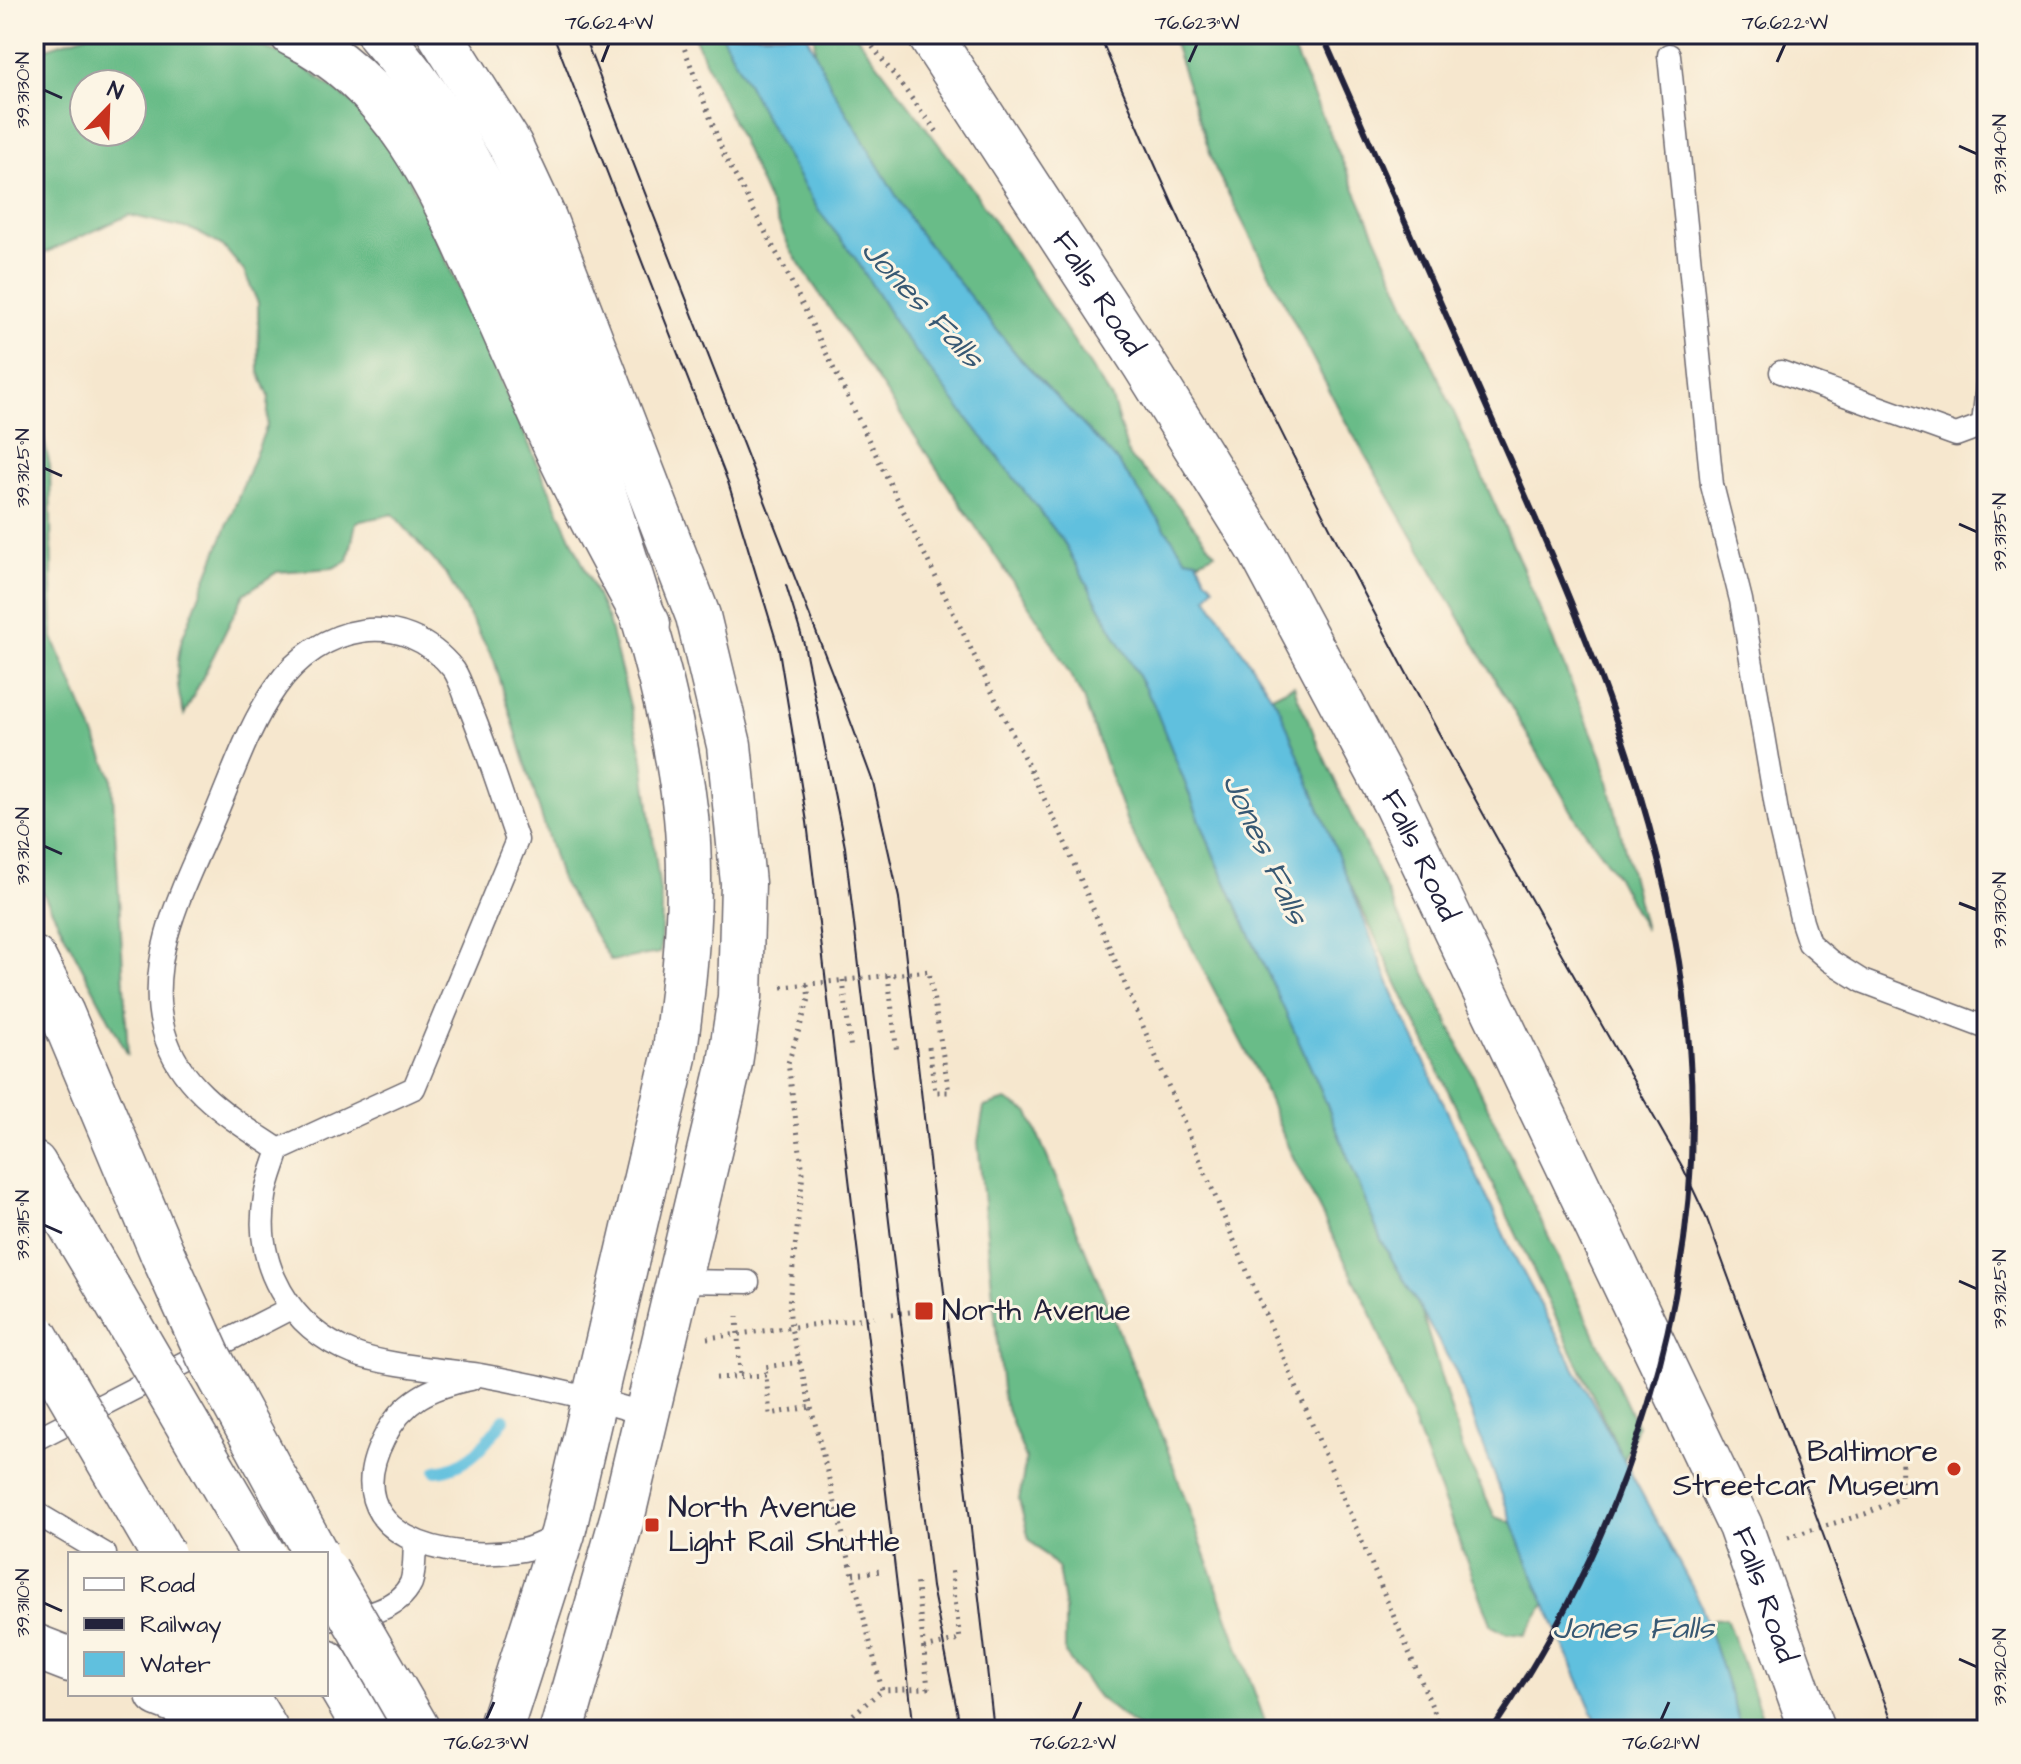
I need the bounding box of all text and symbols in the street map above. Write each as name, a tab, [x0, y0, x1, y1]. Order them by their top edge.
text: 76.624°W	[565, 9, 653, 37]
text: 76.623°W	[1154, 9, 1240, 37]
text: 76.622°W	[1742, 9, 1828, 37]
text: 39.3130°N	[9, 52, 37, 128]
north arrow	[68, 68, 148, 148]
text: N	[103, 74, 128, 108]
text: 39.3140°N	[1986, 114, 2014, 194]
street label: Falls Road	[1042, 223, 1154, 364]
water label: Jones Falls	[850, 230, 995, 380]
text: 39.3125°N	[9, 428, 37, 508]
text: 39.3135°N	[1986, 493, 2014, 571]
water label: Jones Falls	[1210, 766, 1320, 934]
street label: Falls Road	[1371, 782, 1470, 928]
text: 39.3120°N	[9, 807, 37, 885]
text: 39.3130°N	[1986, 872, 2014, 948]
text: 39.3115°N	[9, 1190, 37, 1260]
text: 39.3125°N	[1986, 1249, 2014, 1329]
place label: North Avenue	[942, 1290, 1131, 1332]
marker: North Avenue	[913, 1300, 935, 1322]
place label: Baltimore Streetcar Museum	[1673, 1431, 1939, 1507]
marker: Baltimore Streetcar Museum	[1945, 1460, 1963, 1478]
place label: North Avenue Light Rail Shuttle	[668, 1487, 900, 1564]
marker: North Avenue Light Rail Shuttle	[643, 1516, 661, 1534]
street label: Falls Road	[1721, 1521, 1808, 1669]
legend	[68, 1552, 328, 1696]
text: 39.3110°N	[9, 1568, 37, 1638]
text: Road	[140, 1568, 195, 1602]
water label: Jones Falls	[1552, 1606, 1716, 1651]
text: Railway	[140, 1608, 222, 1643]
text: 39.3120°N	[1986, 1628, 2014, 1706]
text: Water	[140, 1648, 211, 1682]
text: 76.623°W	[443, 1729, 529, 1757]
text: 76.622°W	[1030, 1729, 1116, 1757]
text: 76.621°W	[1622, 1729, 1700, 1757]

